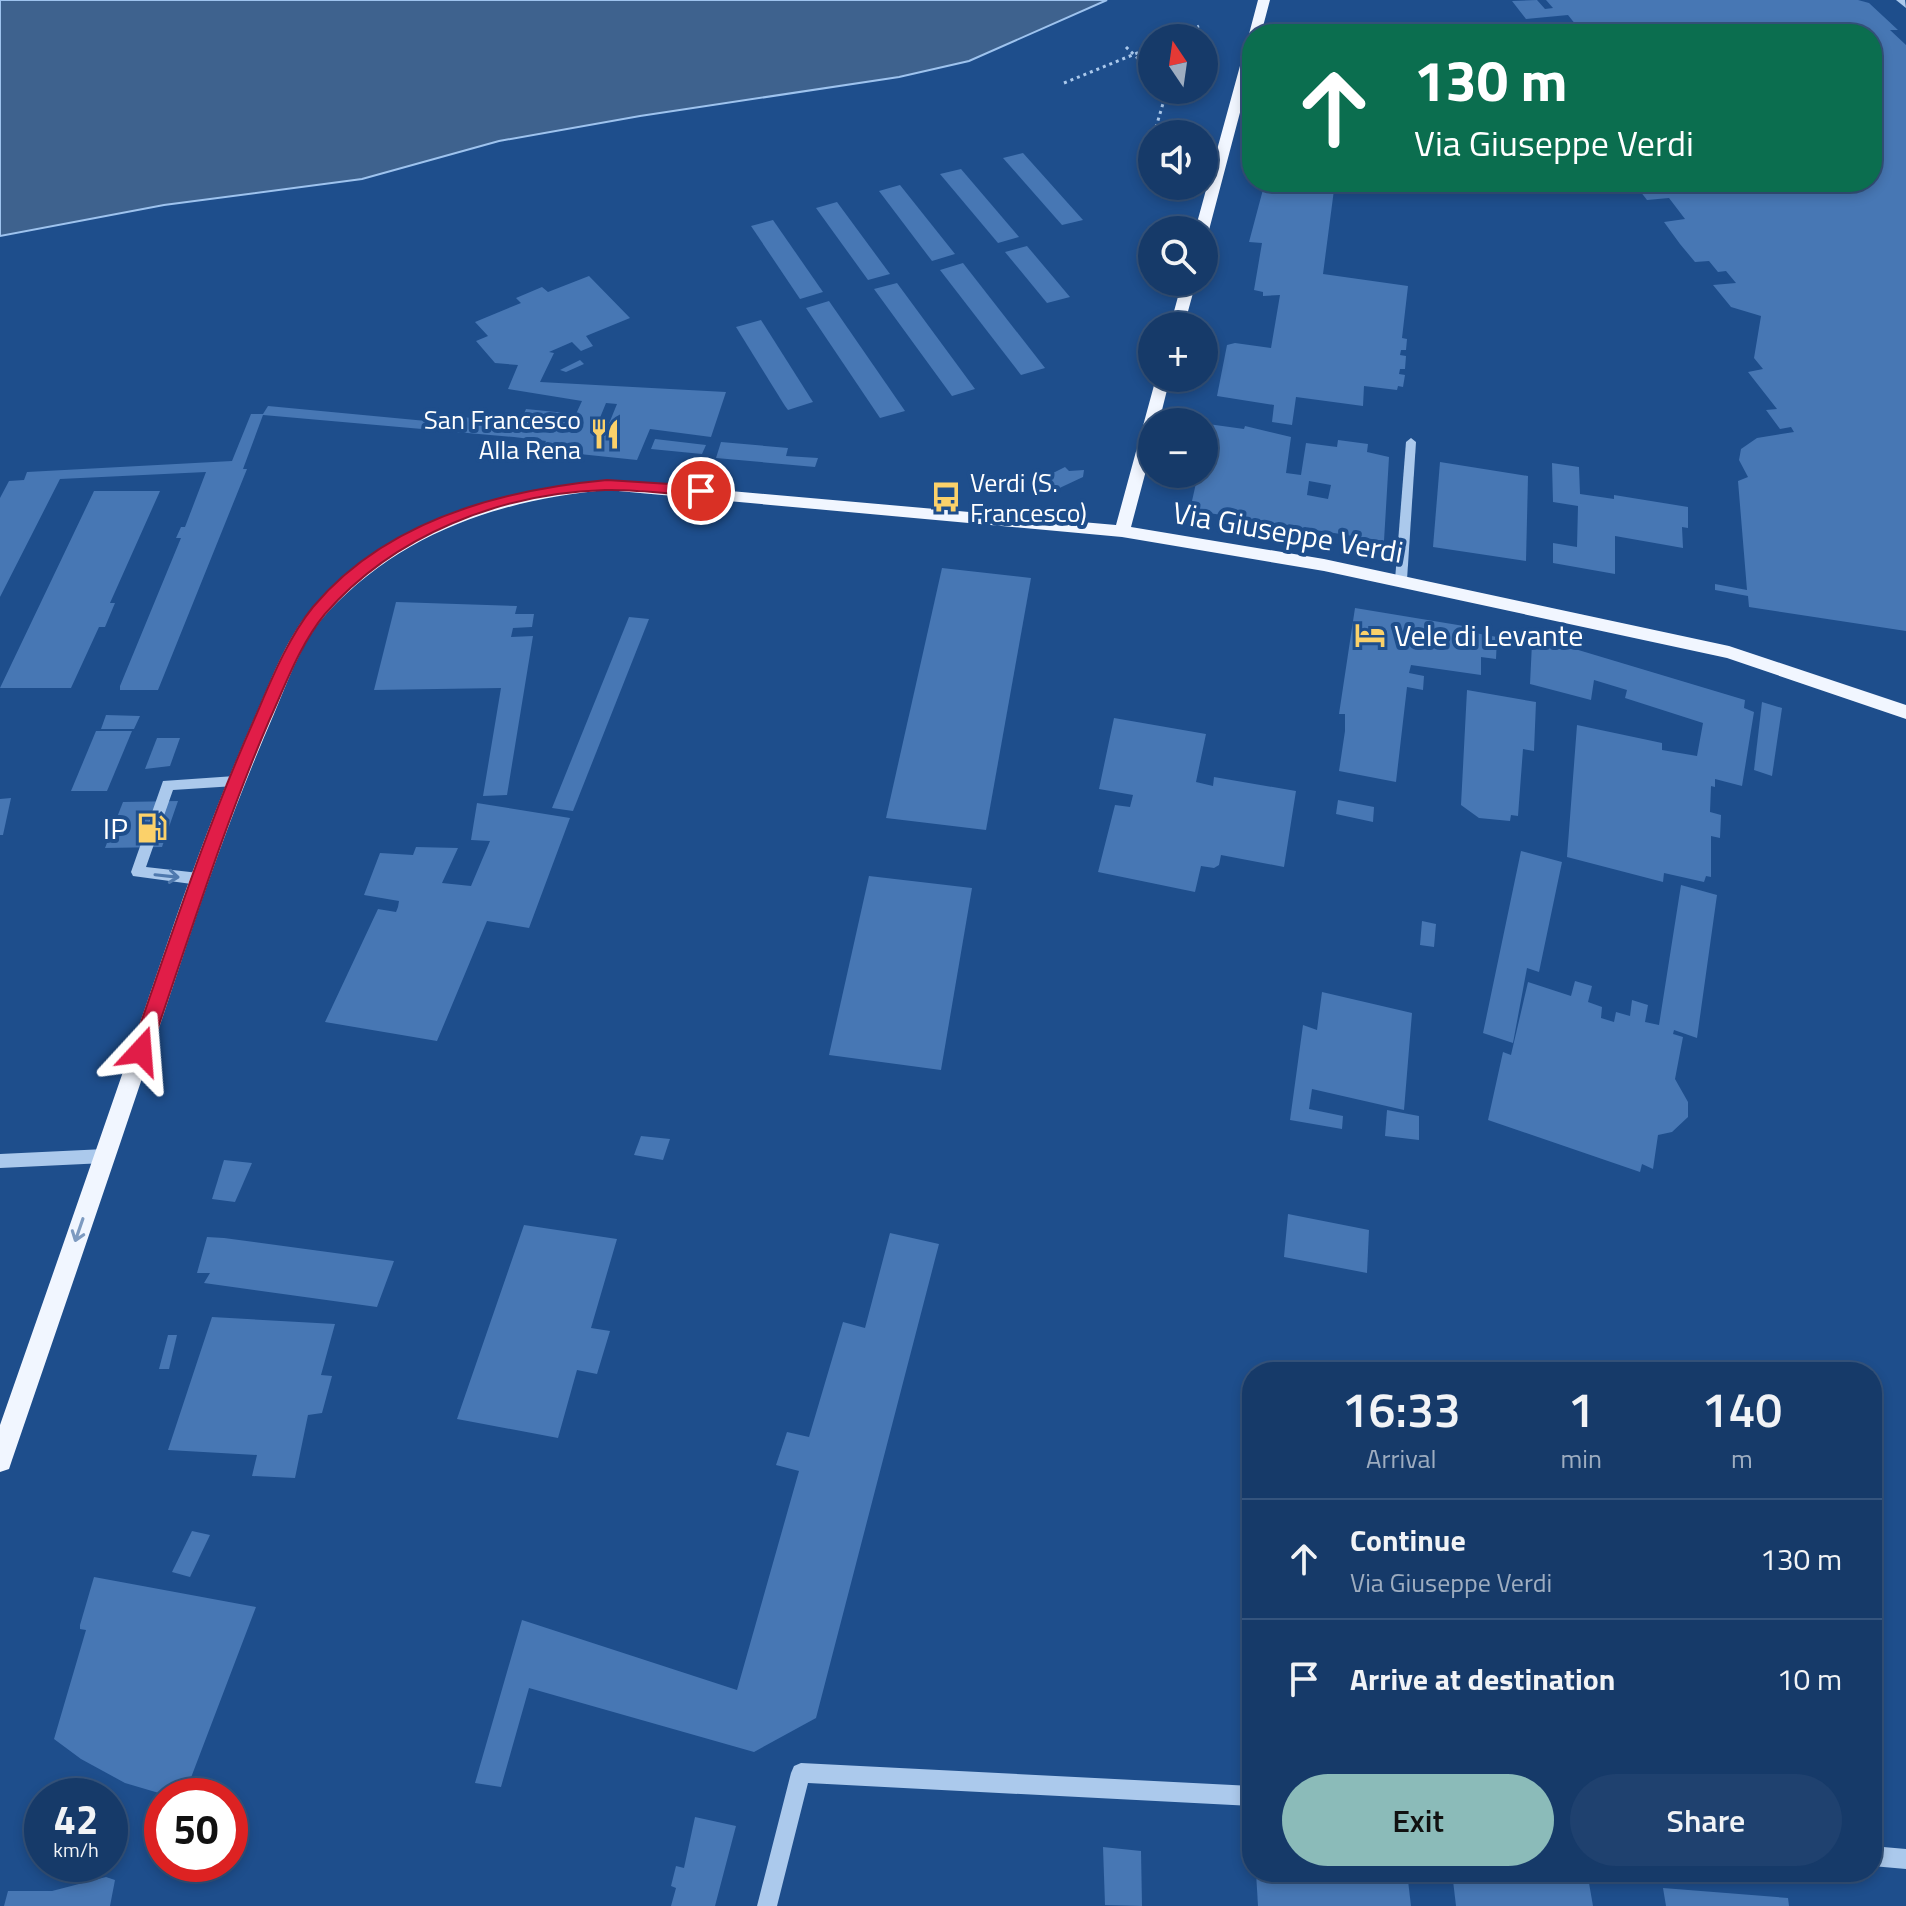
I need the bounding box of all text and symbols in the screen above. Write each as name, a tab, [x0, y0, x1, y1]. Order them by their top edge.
north arrow	[1138, 24, 1218, 104]
map controls	[1138, 24, 1218, 488]
text: 130 m	[1414, 38, 1567, 123]
icon: ahead	[1282, 56, 1386, 160]
text: Via Giuseppe Verdi	[1414, 115, 1694, 170]
button: sound	[1138, 120, 1218, 200]
button: search	[1138, 216, 1218, 296]
button: +	[1138, 312, 1218, 392]
place label: San Francesco Alla Rena	[424, 400, 581, 469]
button: −	[1138, 408, 1218, 488]
restaurant icon: San Francesco Alla Rena	[588, 417, 622, 451]
pin	[667, 457, 735, 525]
place label: Verdi (S. Francesco)	[970, 463, 1087, 532]
icon: arrive	[679, 469, 723, 513]
bus stop icon: Verdi (S. Francesco)	[929, 480, 963, 514]
street label: Via Giuseppe Verdi	[1169, 489, 1407, 575]
place label: Vele di Levante	[1394, 612, 1583, 658]
hotel icon: Vele di Levante	[1353, 618, 1387, 652]
place label: IP	[103, 805, 128, 851]
fuel station icon: IP	[135, 811, 169, 845]
one-way arrow	[154, 868, 180, 883]
position arrow	[99, 1009, 183, 1093]
one-way arrow	[71, 1217, 86, 1242]
text: 16:33	[1342, 1373, 1461, 1446]
text: 1	[1568, 1373, 1595, 1446]
text: 140	[1702, 1373, 1782, 1446]
text: Arrival	[1366, 1439, 1436, 1478]
text: min	[1560, 1439, 1602, 1478]
text: m	[1731, 1439, 1753, 1478]
text: Continue	[1350, 1517, 1466, 1563]
text: 130 m	[1760, 1536, 1842, 1582]
icon: ahead	[1282, 1537, 1326, 1581]
text: Via Giuseppe Verdi	[1350, 1563, 1552, 1602]
text: Arrive at destination	[1350, 1656, 1615, 1702]
text: 10 m	[1777, 1656, 1842, 1702]
icon: arrive	[1282, 1657, 1326, 1701]
button: Exit	[1282, 1774, 1554, 1866]
button: Share	[1570, 1774, 1842, 1866]
speed limit sign: 50	[144, 1778, 248, 1882]
text: 42	[54, 1789, 98, 1850]
text: km/h	[53, 1834, 99, 1865]

